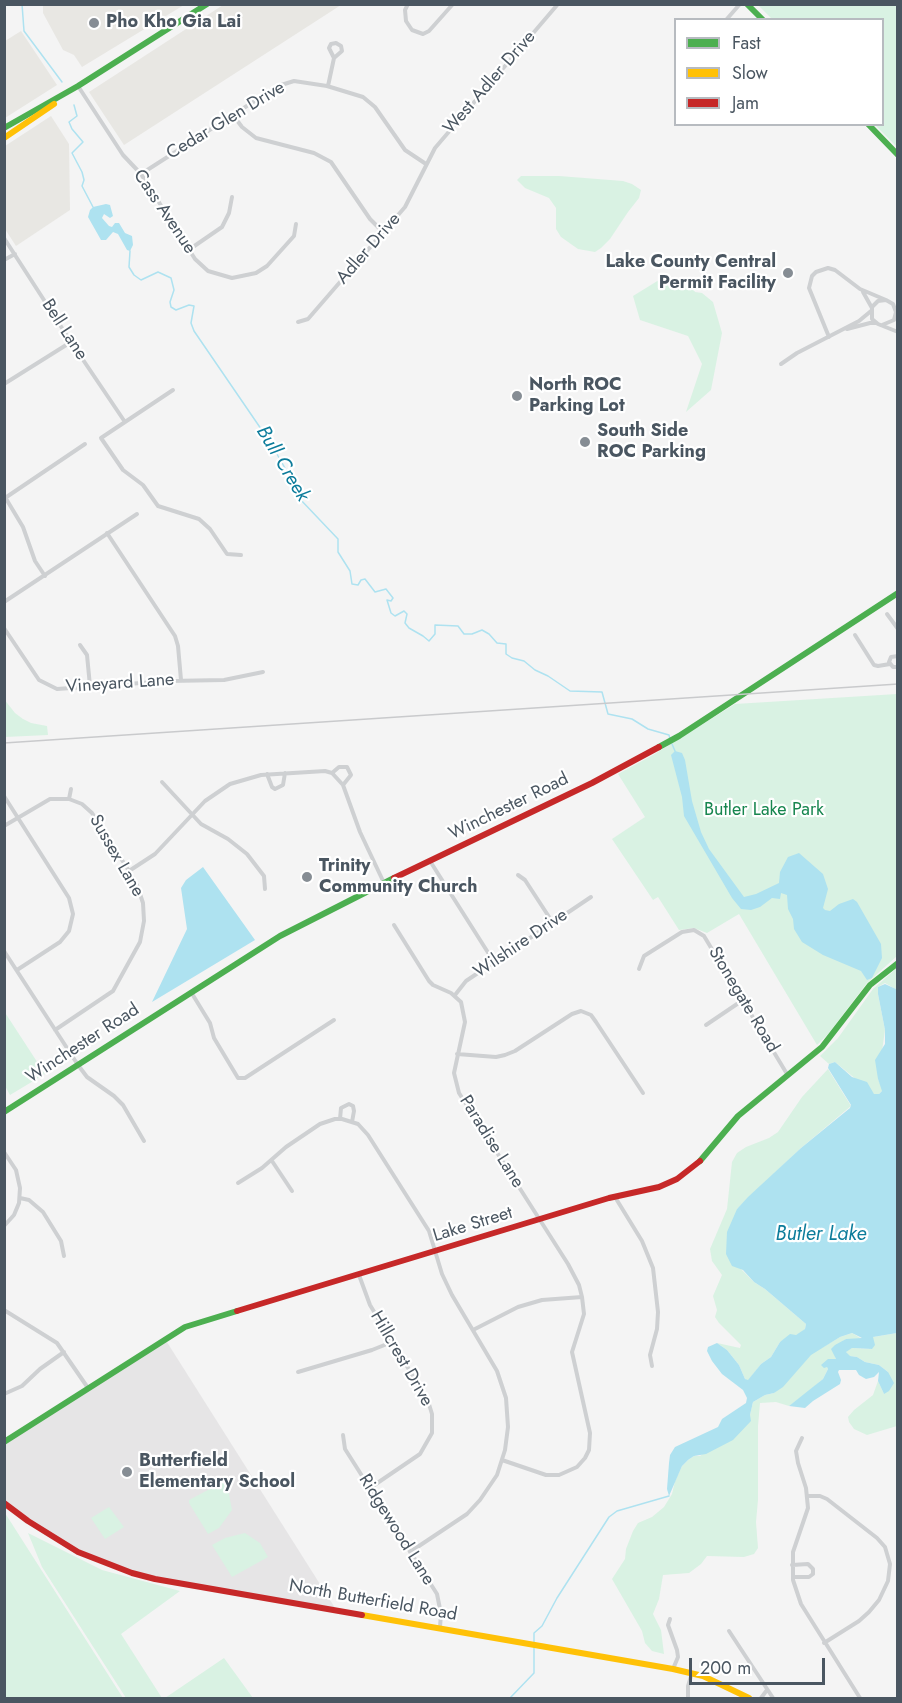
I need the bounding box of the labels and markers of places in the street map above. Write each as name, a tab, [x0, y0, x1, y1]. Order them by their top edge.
place label: Pho Kho Gia Lai	[106, 12, 241, 34]
marker: Pho Kho Gia Lai	[87, 16, 101, 30]
place label: Lake County Central Permit Facility	[606, 252, 776, 294]
marker: Lake County Central Permit Facility	[781, 266, 795, 280]
place label: North ROC Parking Lot	[529, 375, 625, 418]
marker: North ROC Parking Lot	[510, 389, 524, 403]
place label: South Side ROC Parking	[597, 421, 706, 464]
marker: South Side ROC Parking	[578, 435, 592, 449]
place label: Trinity Community Church	[319, 856, 477, 898]
marker: Trinity Community Church	[300, 870, 314, 884]
place label: Butterfield Elementary School	[139, 1451, 295, 1494]
marker: Butterfield Elementary School	[120, 1465, 134, 1479]

